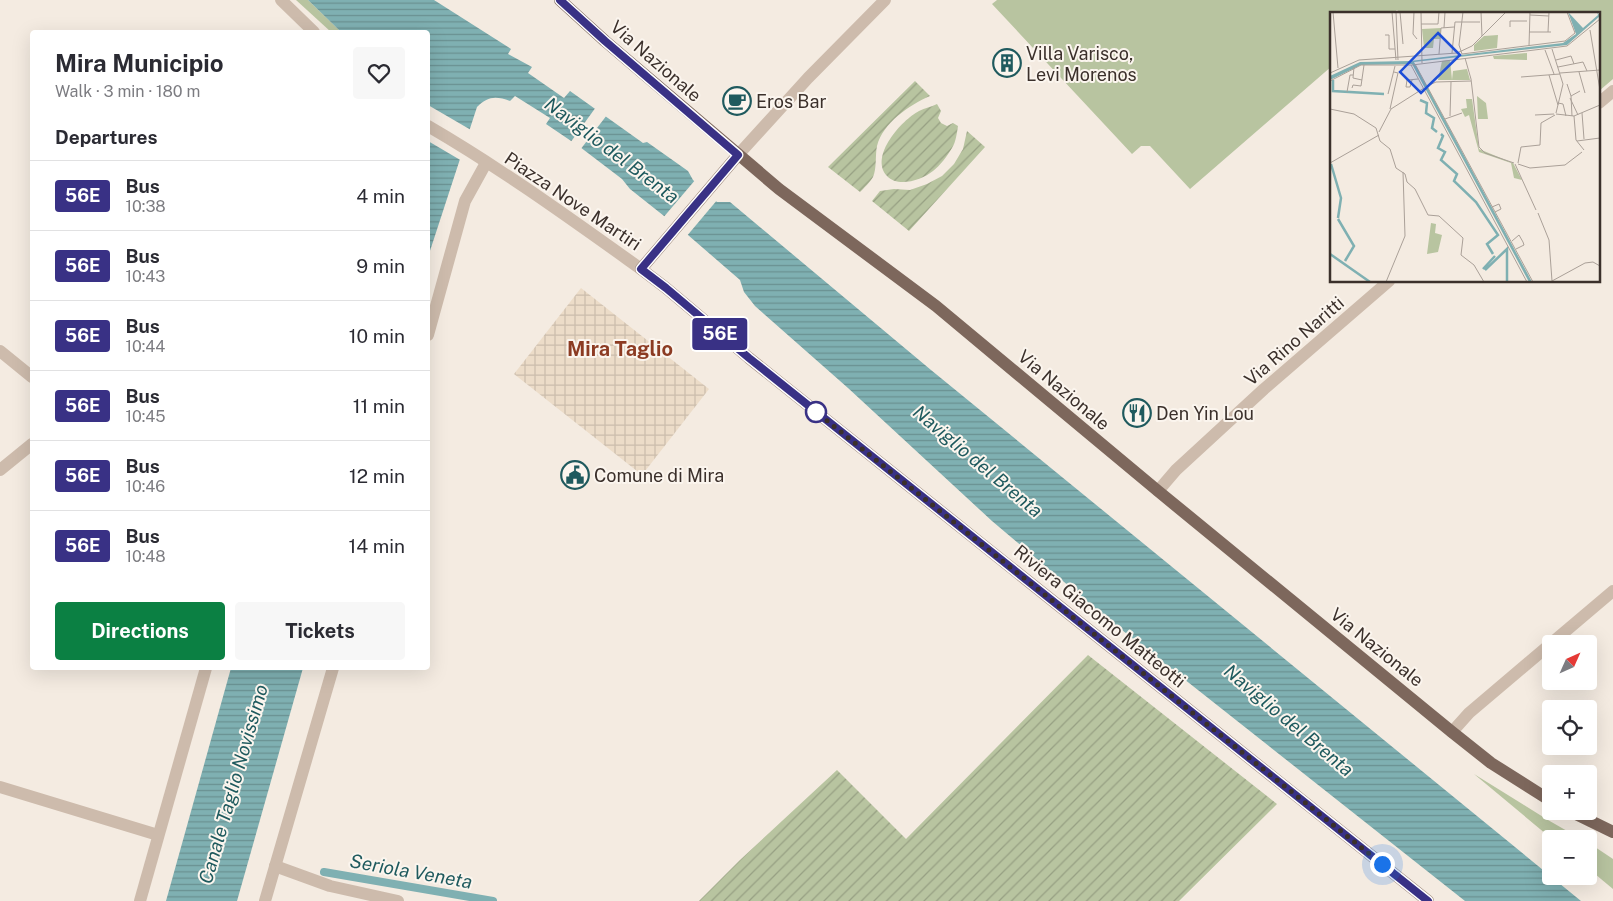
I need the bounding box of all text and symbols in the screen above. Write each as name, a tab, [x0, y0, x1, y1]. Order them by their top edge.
inset map	[1330, 12, 1600, 282]
street label: Via Nazionale	[606, 16, 706, 106]
place label: Villa Varisco, Levi Morenos	[1026, 43, 1137, 85]
button: heart	[353, 47, 405, 99]
building icon: Villa Varisco, Levi Morenos	[992, 48, 1022, 78]
text: Mira Municipio	[55, 49, 223, 77]
text: Walk · 3 min · 180 m	[55, 82, 200, 101]
cafe icon: Eros Bar	[722, 86, 752, 116]
place label: Eros Bar	[756, 91, 826, 112]
water label: Naviglio del Brenta	[541, 92, 683, 208]
text: Departures	[55, 126, 158, 148]
street label: Piazza Nove Martiri	[501, 147, 645, 255]
text: Bus	[125, 175, 160, 197]
text: 56E	[65, 185, 100, 206]
text: 4 min	[356, 185, 405, 207]
text: 10:38	[125, 197, 166, 216]
text: Bus	[125, 245, 160, 267]
text: 56E	[65, 255, 100, 276]
text: 9 min	[356, 255, 405, 277]
text: 10:43	[125, 267, 165, 286]
street label: Via Rino Naritti	[1240, 292, 1348, 390]
text: Bus	[125, 315, 160, 337]
line badge: 56E	[691, 318, 749, 350]
text: 56E	[702, 323, 738, 344]
text: 56E	[65, 325, 100, 346]
text: 10 min	[349, 325, 405, 347]
text: 10:44	[125, 337, 165, 356]
district label: Mira Taglio	[567, 337, 673, 361]
street label: Via Nazionale	[1014, 346, 1114, 434]
text: Bus	[125, 385, 160, 407]
text: 56E	[65, 395, 100, 416]
text: 11 min	[353, 395, 405, 417]
restaurant icon: Den Yin Lou	[1122, 398, 1152, 428]
unlabelled marker	[805, 401, 827, 423]
water label: Naviglio del Brenta	[909, 401, 1047, 521]
place label: Den Yin Lou	[1156, 403, 1254, 424]
text: 10:45	[125, 407, 165, 426]
text: Bus	[125, 455, 160, 477]
public building icon: Comune di Mira	[560, 460, 590, 490]
text: 56E	[65, 465, 100, 486]
text: 12 min	[349, 465, 405, 487]
place label: Comune di Mira	[594, 465, 724, 486]
text: 10:46	[125, 477, 165, 496]
text: Bus	[125, 525, 160, 547]
text: 56E	[65, 535, 100, 556]
text: 14 min	[348, 535, 405, 557]
street label: Riviera Giacomo Matteotti	[1010, 540, 1190, 692]
text: 10:48	[125, 547, 166, 566]
button: Directions	[55, 602, 225, 660]
button: Tickets	[235, 602, 405, 660]
street label: Via Nazionale	[1326, 603, 1428, 691]
north arrow	[1542, 635, 1598, 690]
map controls	[1542, 635, 1597, 885]
water label: Naviglio del Brenta	[1220, 660, 1358, 780]
water label: Canale Taglio Novissimo	[194, 682, 272, 886]
button: locate	[1542, 700, 1597, 755]
button: +	[1542, 765, 1597, 820]
button: −	[1542, 830, 1597, 885]
water label: Seriola Veneta	[348, 849, 474, 893]
your location	[1370, 852, 1395, 877]

